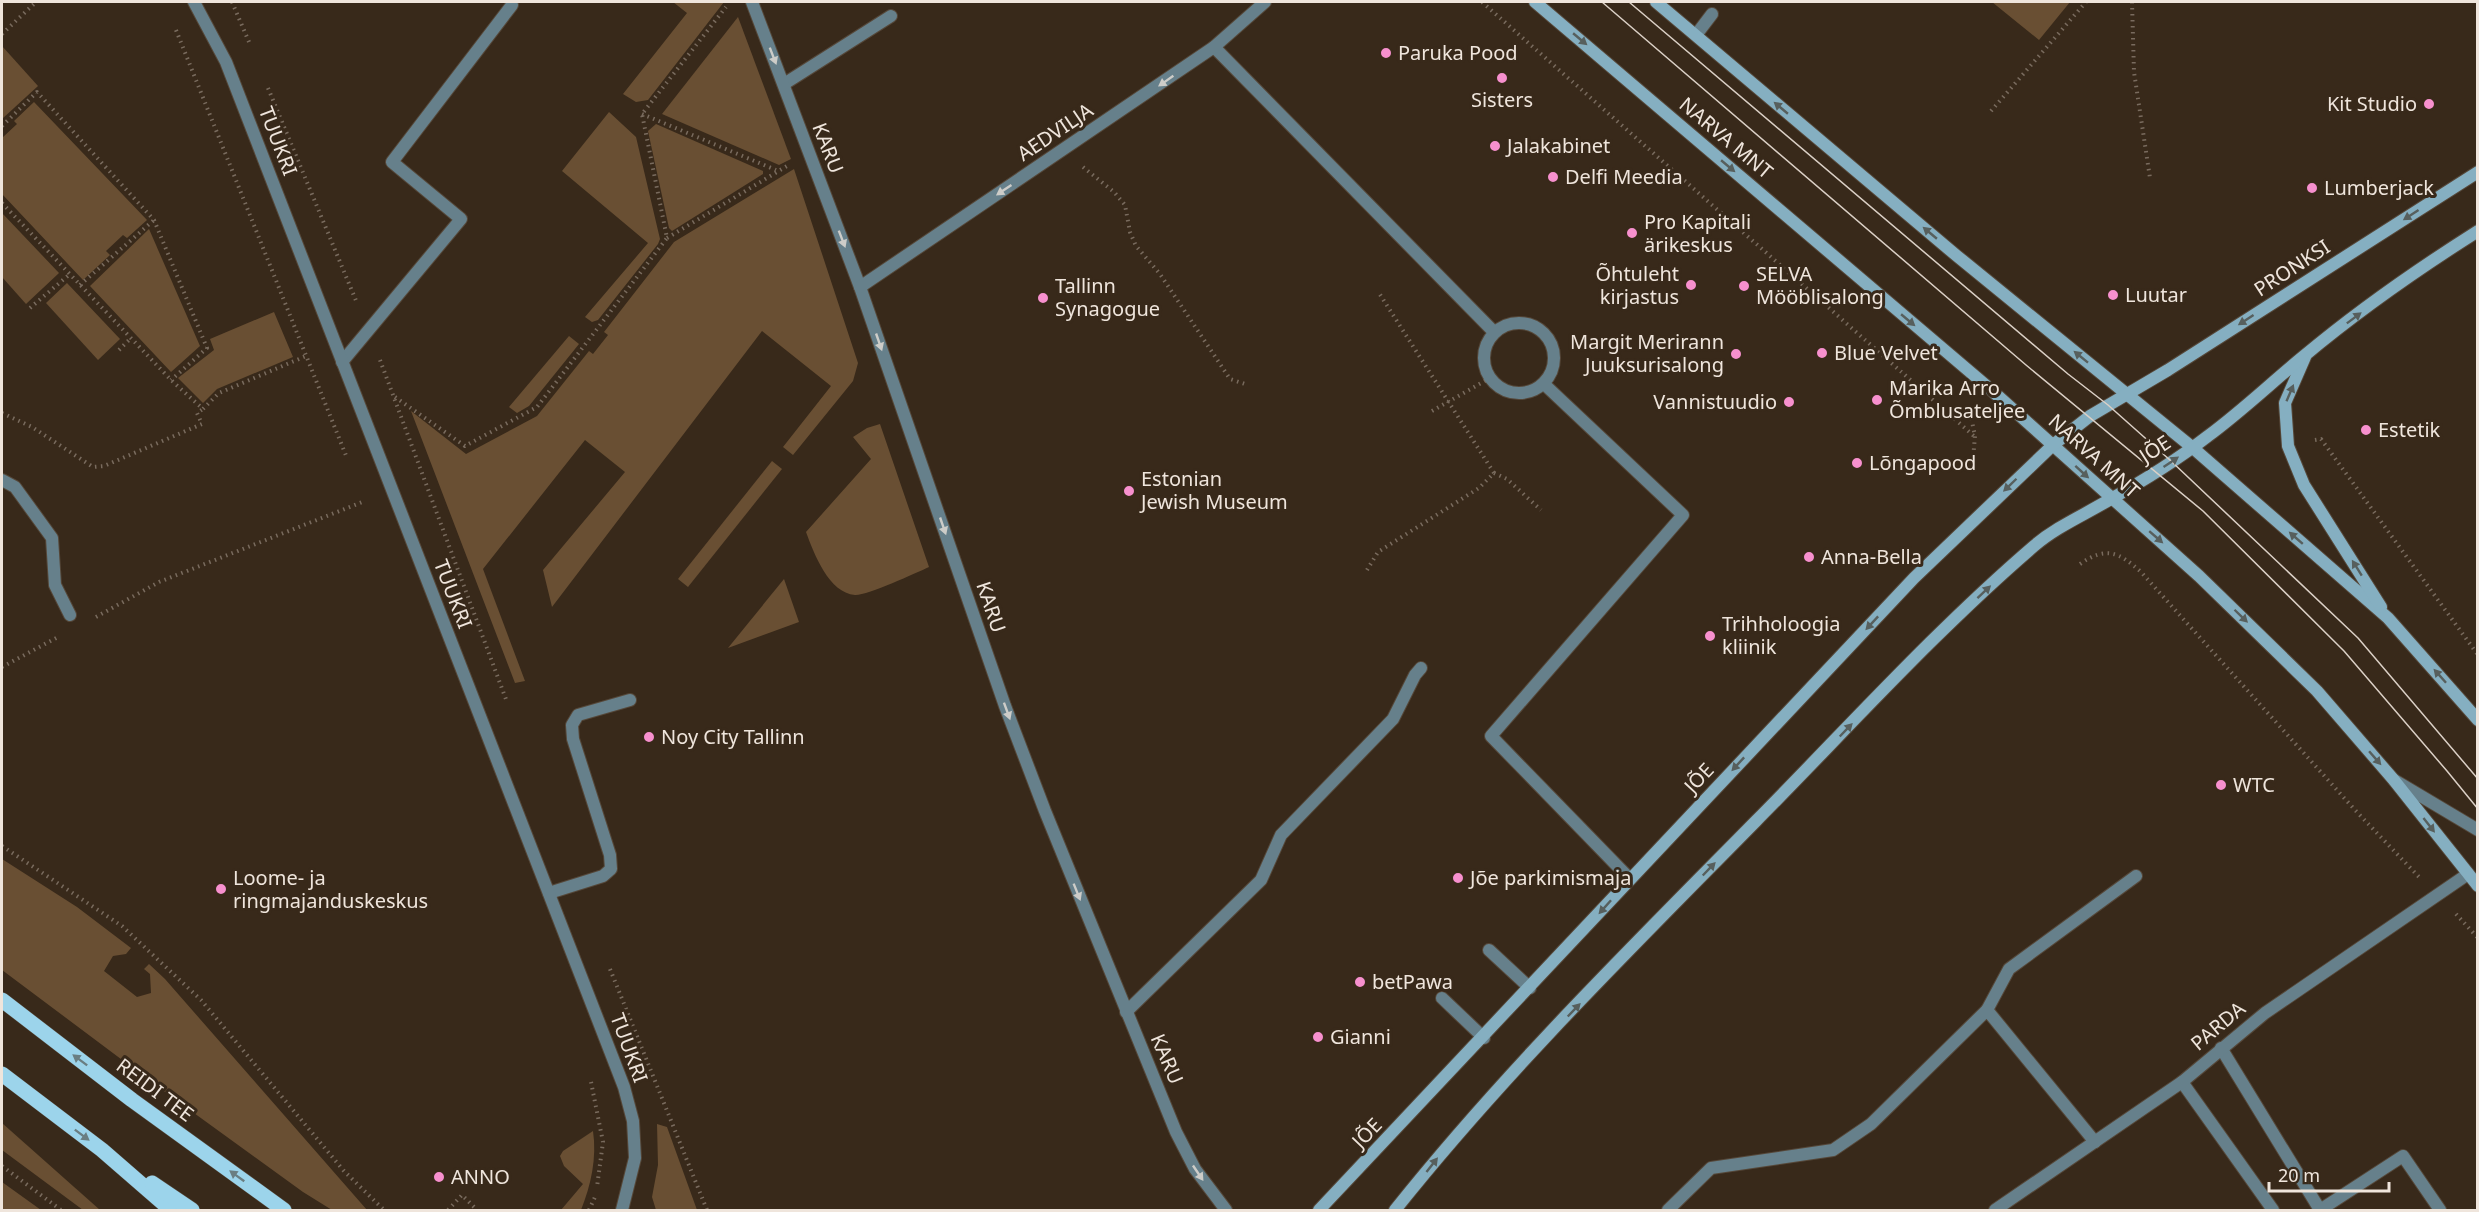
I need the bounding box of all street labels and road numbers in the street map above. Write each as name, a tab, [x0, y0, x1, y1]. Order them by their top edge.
street label: NARVA MNT	[1674, 91, 1779, 185]
street label: AEDVILJA	[1012, 96, 1098, 167]
street label: TUUKRI	[253, 102, 304, 179]
street label: KARU	[807, 119, 850, 177]
street label: PRONKSI	[2249, 233, 2335, 302]
street label: NARVA MNT	[2043, 407, 2146, 504]
street label: JÕE	[2132, 428, 2176, 470]
street label: TUUKRI	[428, 555, 479, 632]
street label: KARU	[970, 578, 1013, 636]
street label: JÕE	[1676, 757, 1719, 800]
street label: PARDA	[2185, 995, 2251, 1056]
street label: TUUKRI	[604, 1009, 654, 1086]
street label: KARU	[1145, 1029, 1190, 1088]
street label: REIDI TEE	[111, 1052, 199, 1128]
street label: JÕE	[1344, 1112, 1388, 1155]

